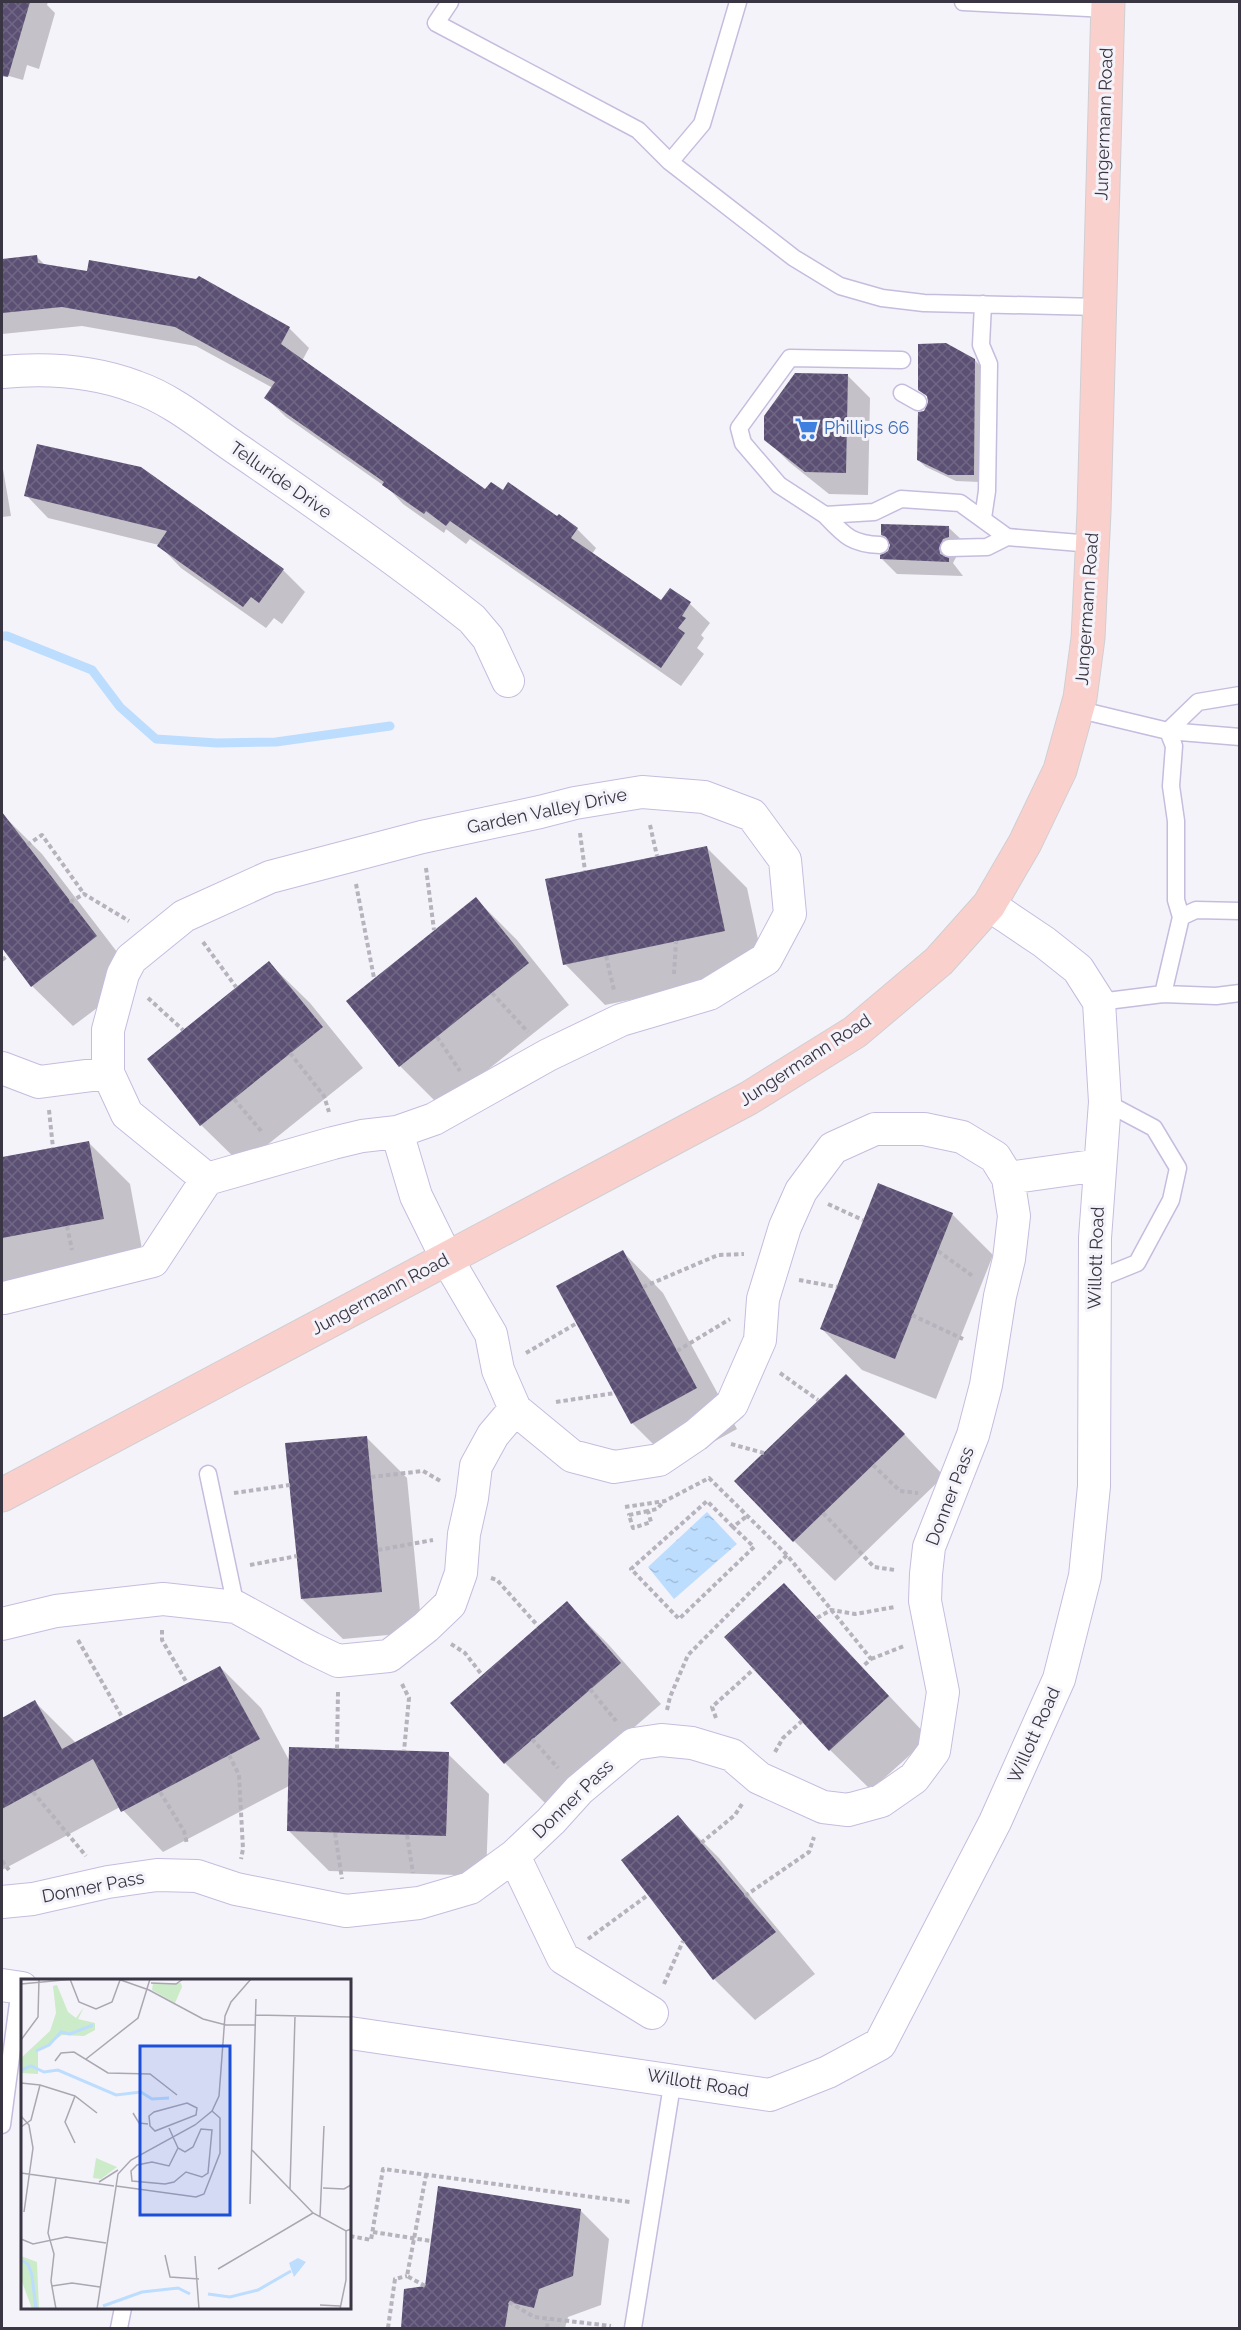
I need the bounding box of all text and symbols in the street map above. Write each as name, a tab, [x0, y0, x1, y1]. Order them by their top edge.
street label: Jungermann Road	[1090, 47, 1117, 201]
supermarket icon: Phillips 66	[793, 415, 819, 441]
place label: Phillips 66	[824, 417, 910, 438]
street label: Telluride Drive	[226, 437, 337, 523]
street label: Jungermann Road	[1071, 532, 1102, 686]
street label: Garden Valley Drive	[465, 783, 629, 838]
street label: Jungermann Road	[735, 1009, 875, 1110]
street label: Willott Road	[1083, 1206, 1108, 1310]
street label: Jungermann Road	[307, 1248, 452, 1339]
street label: Donner Pass	[921, 1443, 978, 1548]
street label: Willott Road	[1003, 1683, 1064, 1786]
street label: Donner Pass	[528, 1755, 618, 1842]
street label: Donner Pass	[40, 1866, 146, 1907]
inset map	[21, 1979, 351, 2309]
street label: Willott Road	[646, 2064, 751, 2101]

